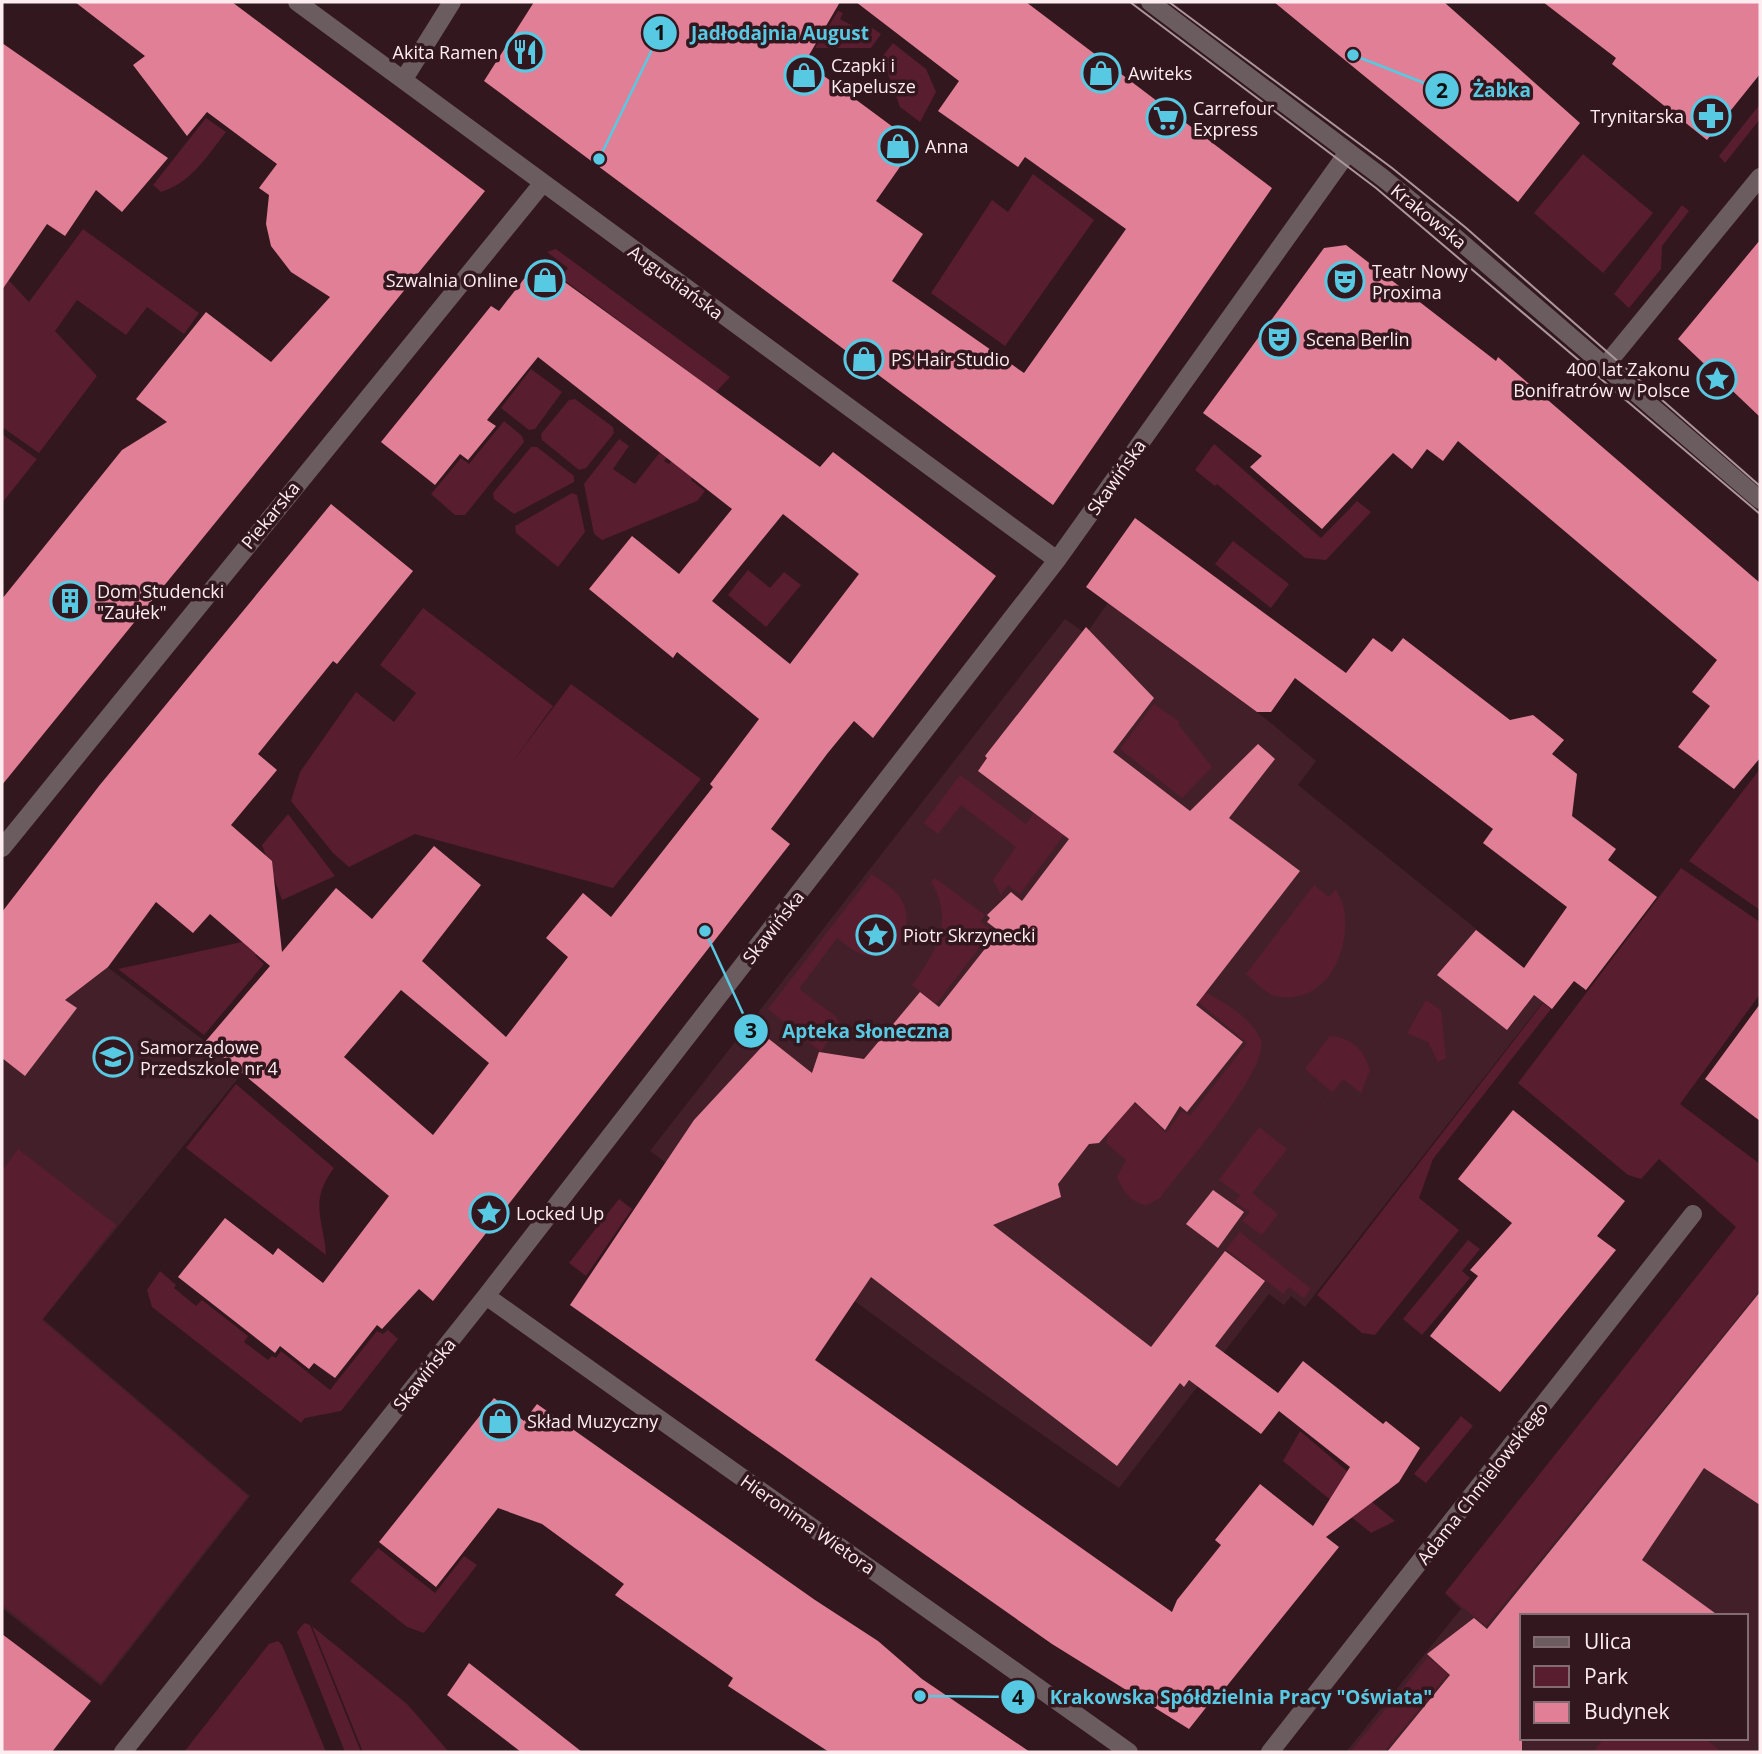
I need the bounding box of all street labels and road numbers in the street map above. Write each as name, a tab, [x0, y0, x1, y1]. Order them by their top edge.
street label: Krakowska	[1386, 178, 1472, 254]
street label: Augustiańska	[624, 239, 728, 325]
street label: Skawińska	[1081, 435, 1151, 519]
street label: Piekarska	[235, 476, 305, 554]
street label: Skawińska	[737, 885, 809, 969]
street label: Skawińska	[387, 1333, 461, 1415]
street label: Adama Chmielowskiego	[1411, 1397, 1553, 1569]
street label: Hieronima Wietora	[736, 1469, 880, 1579]

